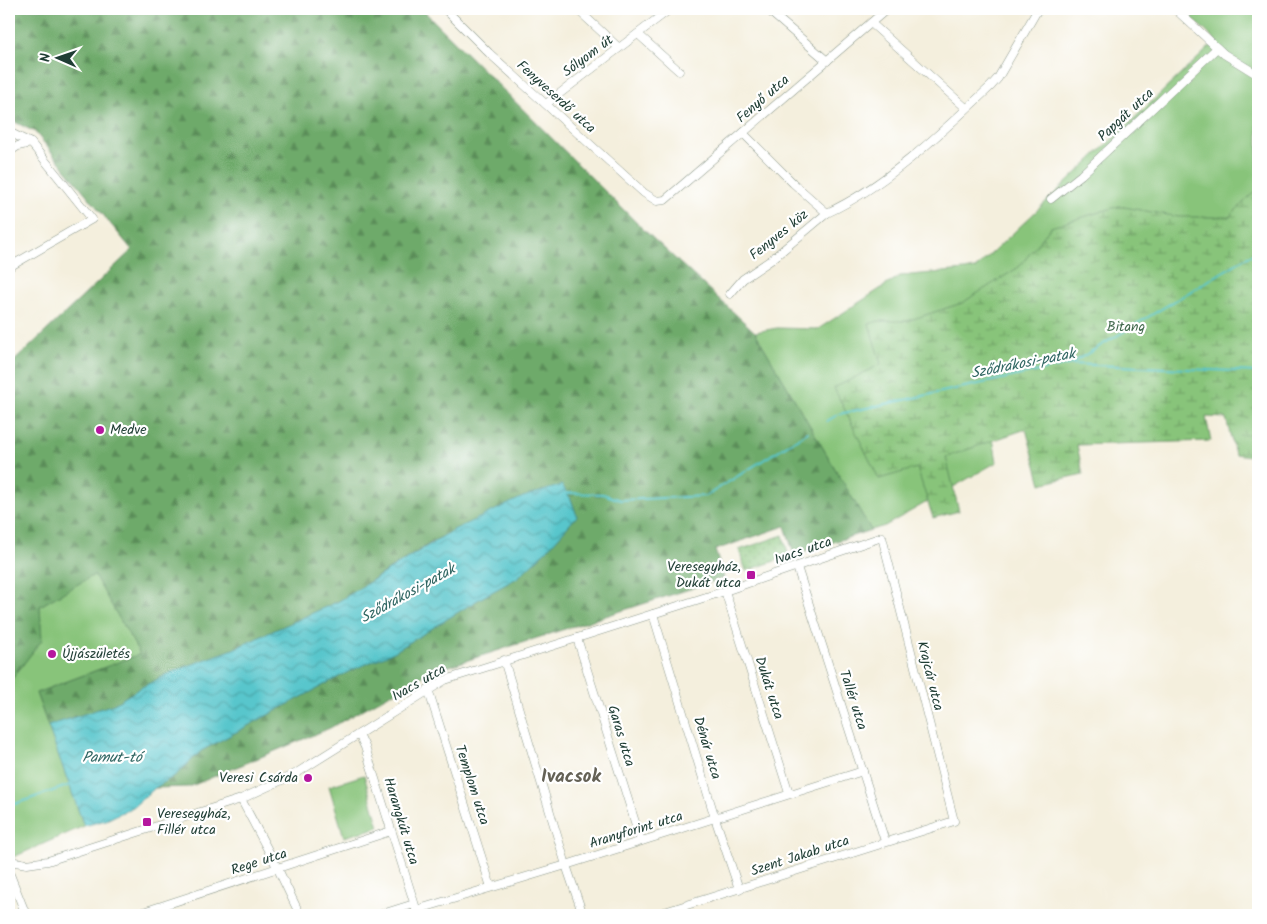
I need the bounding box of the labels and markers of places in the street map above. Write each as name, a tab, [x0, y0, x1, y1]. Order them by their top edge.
place label: Medve	[110, 419, 147, 441]
marker: Medve	[94, 424, 106, 436]
place label: Veresegyház, Dukát utca	[667, 556, 741, 594]
marker: Veresegyház, Dukát utca	[745, 569, 757, 581]
place label: Újjászületés	[62, 643, 130, 665]
marker: Újjászületés	[46, 648, 58, 660]
place label: Veresi Csárda	[219, 767, 298, 789]
marker: Veresi Csárda	[302, 772, 314, 784]
place label: Veresegyház, Fillér utca	[157, 803, 231, 841]
marker: Veresegyház, Fillér utca	[141, 816, 153, 828]

